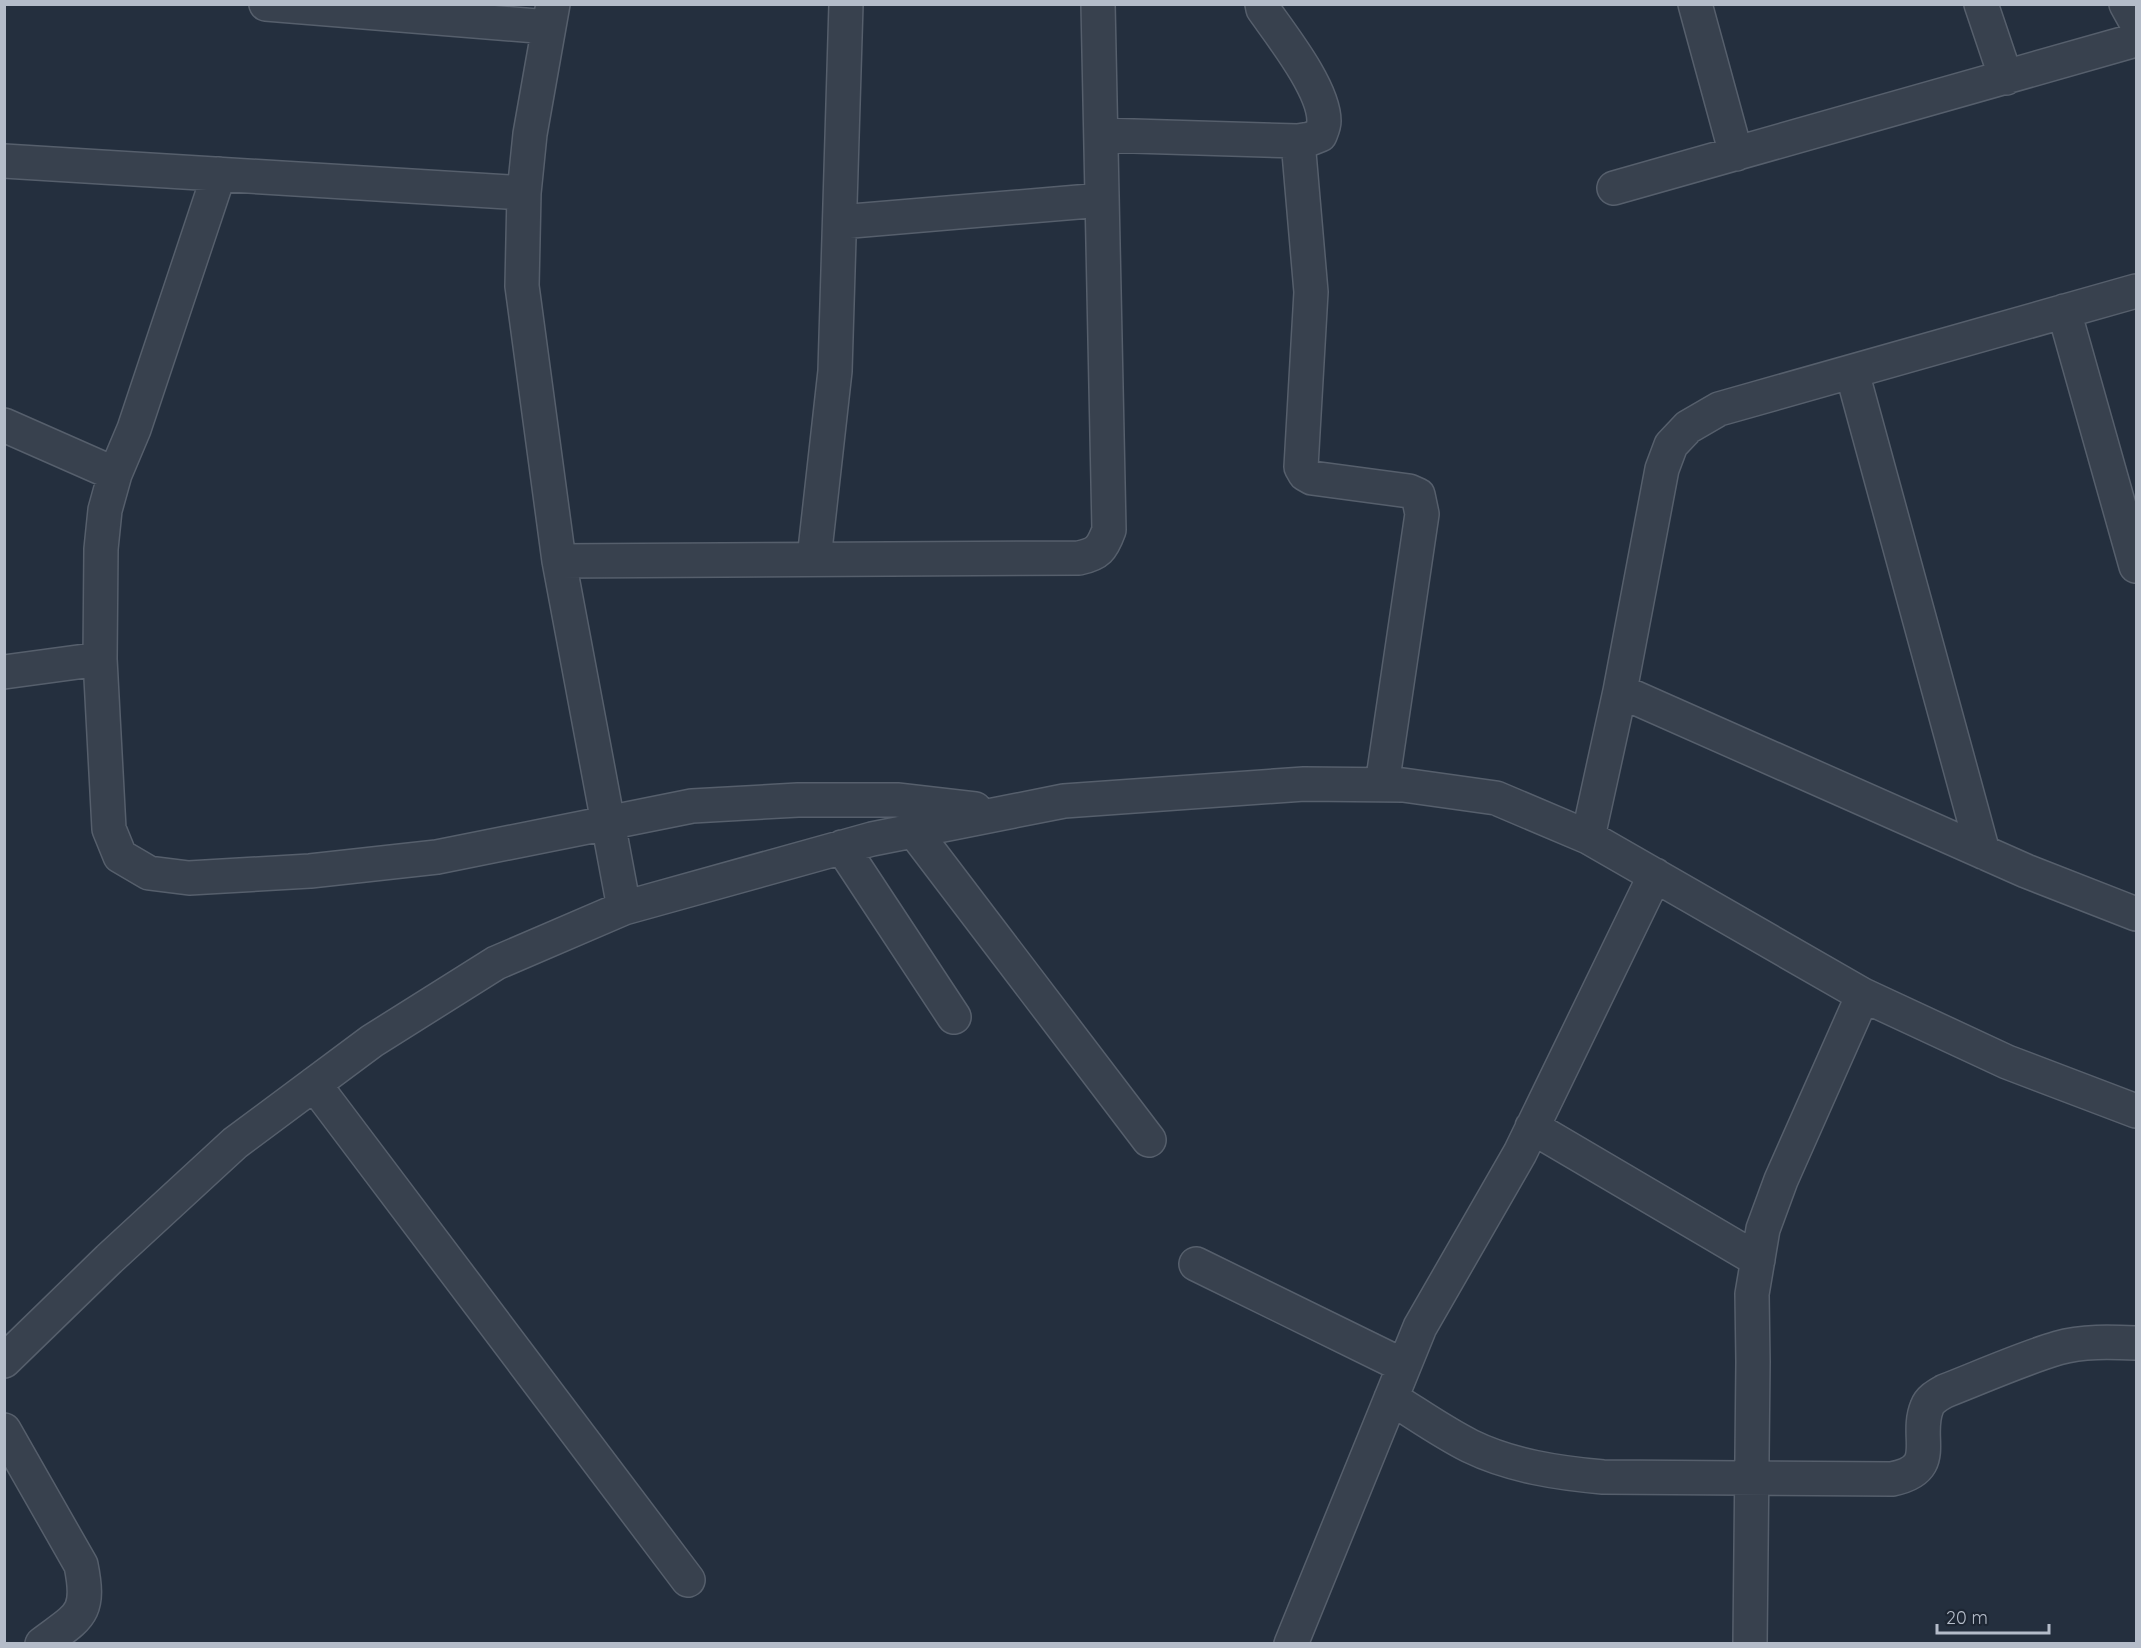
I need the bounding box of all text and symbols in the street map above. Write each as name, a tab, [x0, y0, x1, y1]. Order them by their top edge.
scale bar	[1937, 1597, 2050, 1635]
text: 20 m	[1946, 1606, 1988, 1629]

